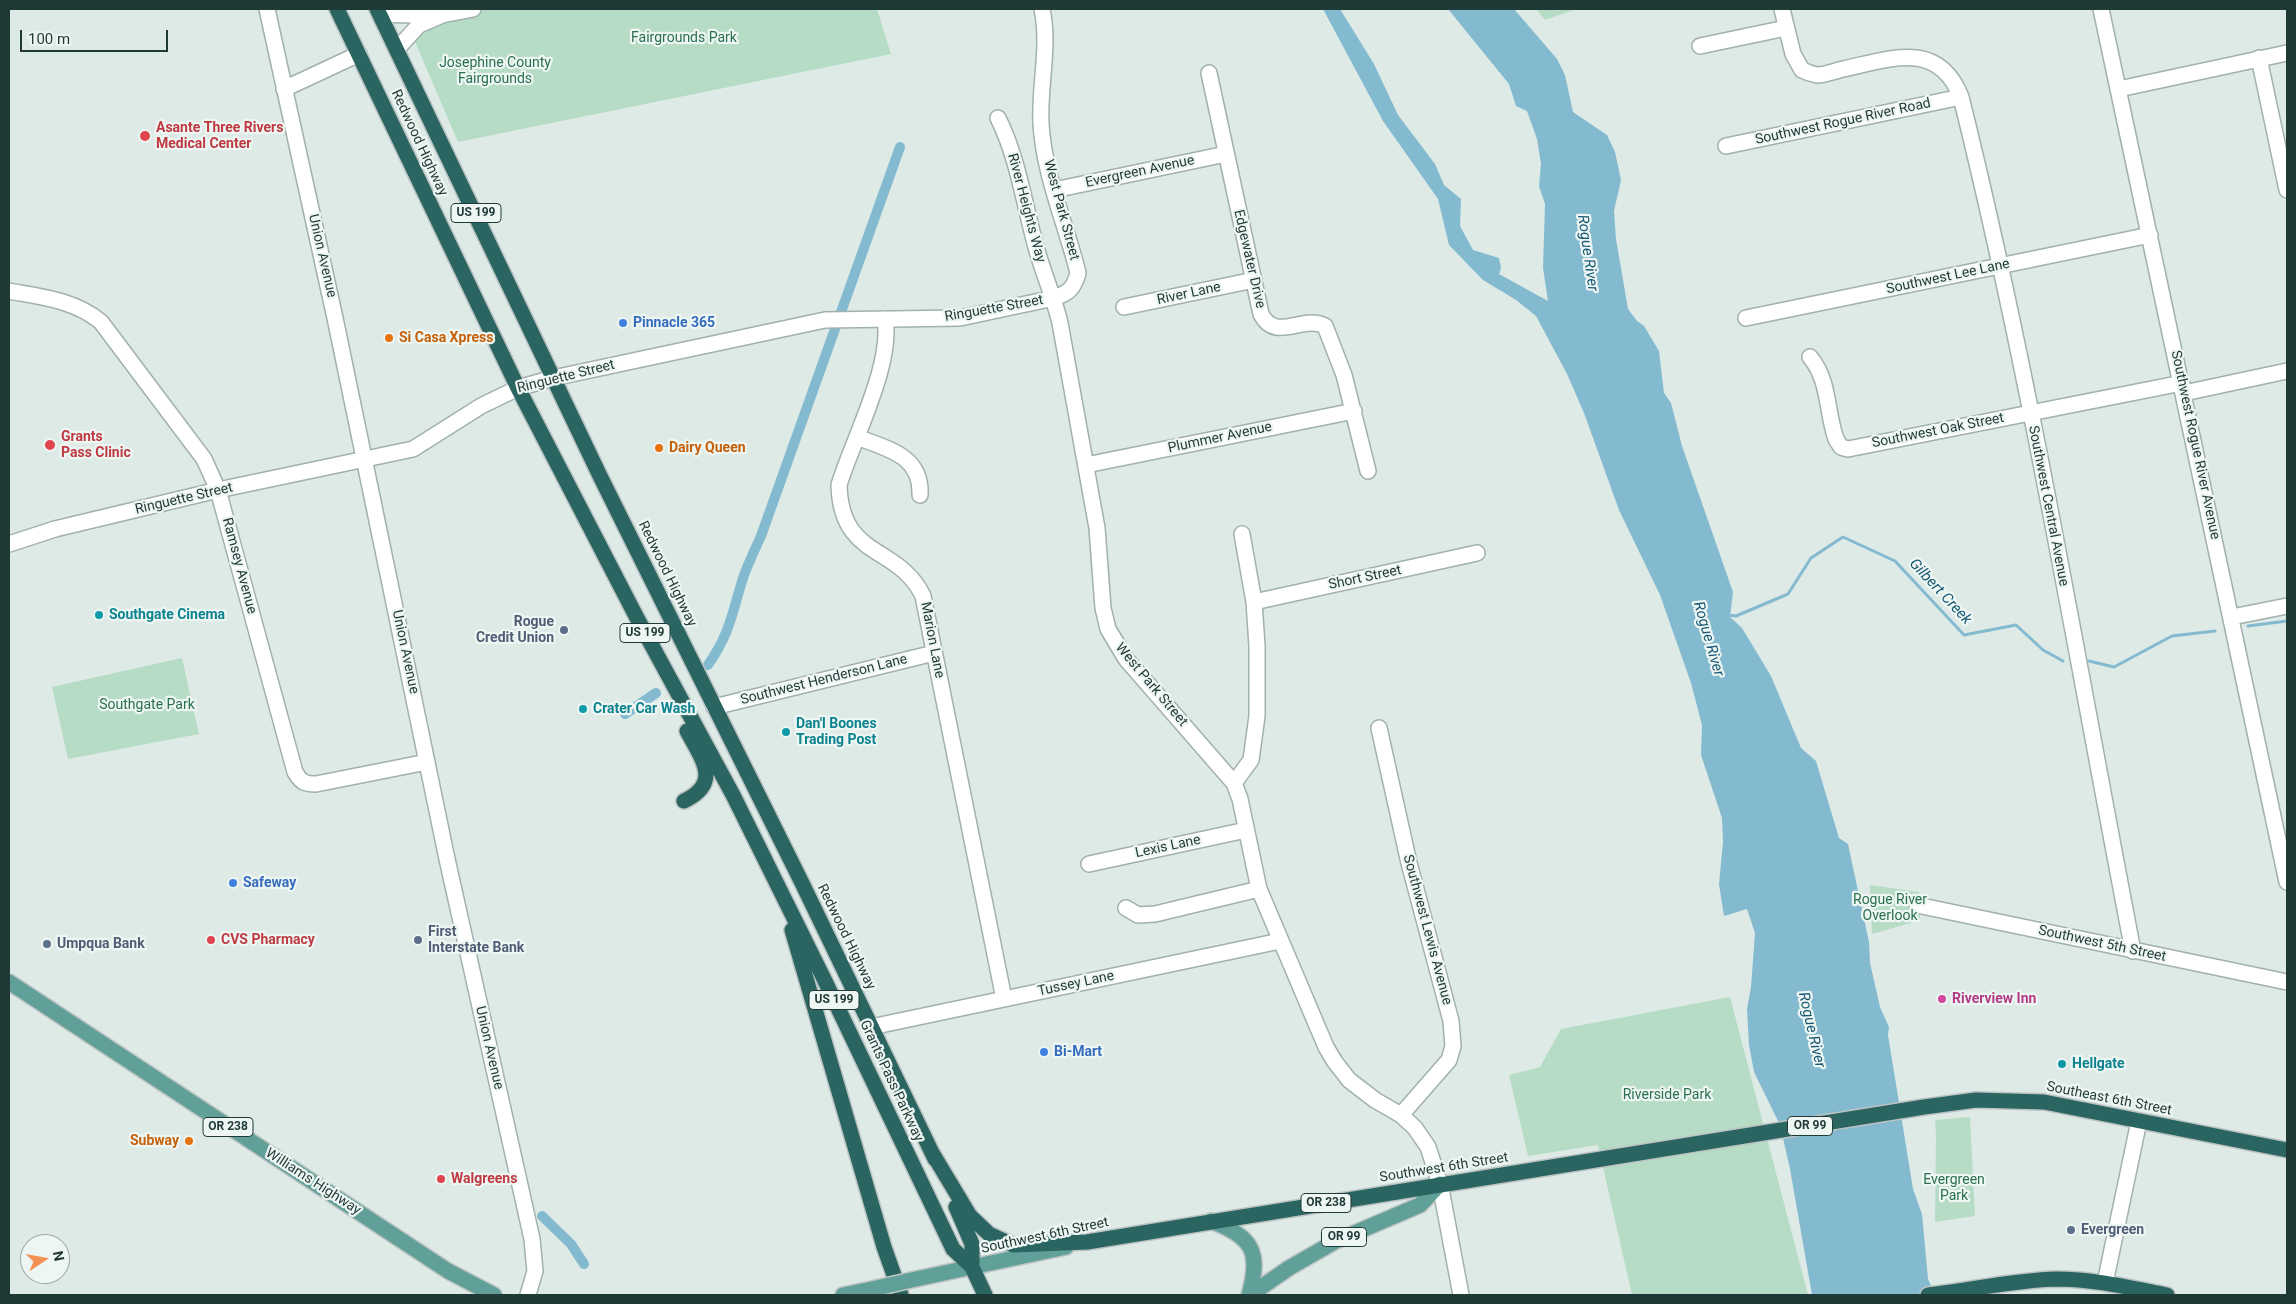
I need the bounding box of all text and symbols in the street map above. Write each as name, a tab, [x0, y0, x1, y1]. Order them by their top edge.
scale bar	[22, 20, 170, 52]
text: 100 m	[28, 30, 70, 48]
park label: Fairgrounds Park	[631, 30, 737, 46]
park label: Josephine County Fairgrounds	[439, 55, 551, 88]
street label: Redwood Highway	[387, 87, 451, 199]
street label: Southwest Rogue River Road	[1754, 95, 1932, 149]
place label: Asante Three Rivers Medical Center	[156, 120, 283, 152]
marker: Asante Three Rivers Medical Center	[138, 129, 152, 143]
street label: River Heights Way	[1003, 152, 1049, 264]
street label: Evergreen Avenue	[1084, 152, 1196, 192]
street label: West Park Street	[1039, 158, 1083, 262]
road number: US 199	[451, 204, 501, 222]
street label: Edgewater Drive	[1229, 208, 1269, 310]
street label: Union Avenue	[304, 213, 340, 299]
water label: Rogue River	[1573, 214, 1601, 292]
street label: Southwest Lee Lane	[1885, 256, 2011, 298]
street label: River Lane	[1156, 279, 1222, 309]
street label: Ringuette Street	[943, 292, 1045, 326]
place label: Pinnacle 365	[633, 315, 715, 331]
marker: Pinnacle 365	[617, 317, 629, 329]
place label: Si Casa Xpress	[399, 330, 493, 346]
marker: Si Casa Xpress	[383, 332, 395, 344]
street label: Southwest Rogue River Avenue	[2167, 349, 2223, 541]
street label: Ringuette Street	[516, 357, 616, 397]
street label: Southwest Oak Street	[1870, 410, 2006, 452]
street label: Plummer Avenue	[1166, 419, 1274, 457]
street label: Southwest Central Avenue	[2024, 424, 2072, 588]
place label: Grants Pass Clinic	[61, 429, 131, 462]
marker: Grants Pass Clinic	[43, 438, 57, 452]
place label: Dairy Queen	[669, 440, 746, 456]
marker: Dairy Queen	[653, 442, 665, 454]
street label: Ringuette Street	[134, 480, 234, 518]
street label: Ramsey Avenue	[218, 516, 260, 616]
street label: Redwood Highway	[634, 518, 700, 630]
water label: Gilbert Creek	[1905, 555, 1975, 629]
street label: Short Street	[1327, 562, 1403, 594]
street label: Marion Lane	[916, 600, 948, 680]
water label: Rogue River	[1689, 600, 1727, 678]
place label: Southgate Cinema	[109, 607, 225, 623]
marker: Southgate Cinema	[93, 609, 105, 621]
street label: Union Avenue	[388, 609, 422, 695]
place label: Rogue Credit Union	[476, 614, 554, 646]
marker: Rogue Credit Union	[558, 624, 570, 636]
road number: US 199	[620, 624, 670, 642]
street label: West Park Street	[1111, 640, 1191, 730]
street label: Southwest Henderson Lane	[739, 651, 909, 709]
park label: Southgate Park	[99, 697, 195, 713]
place label: Crater Car Wash	[593, 701, 695, 717]
marker: Crater Car Wash	[577, 703, 589, 715]
place label: Dan'l Boones Trading Post	[796, 716, 877, 749]
marker: Dan'l Boones Trading Post	[780, 726, 792, 738]
street label: Lexis Lane	[1134, 832, 1202, 862]
street label: Southwest Lewis Avenue	[1399, 853, 1455, 1007]
place label: Safeway	[243, 875, 296, 891]
marker: Safeway	[227, 877, 239, 889]
street label: Redwood Highway	[813, 881, 879, 993]
park label: Rogue River Overlook	[1853, 892, 1927, 924]
street label: Southwest 5th Street	[2037, 922, 2167, 966]
place label: First Interstate Bank	[428, 924, 524, 956]
place label: CVS Pharmacy	[221, 932, 315, 948]
marker: CVS Pharmacy	[205, 934, 217, 946]
marker: First Interstate Bank	[412, 934, 424, 946]
place label: Umpqua Bank	[57, 936, 145, 952]
marker: Umpqua Bank	[41, 938, 53, 950]
street label: Tussey Lane	[1036, 968, 1116, 1000]
road number: US 199	[809, 990, 859, 1010]
water label: Rogue River	[1794, 990, 1828, 1070]
place label: Riverview Inn	[1952, 991, 2036, 1007]
marker: Riverview Inn	[1936, 993, 1948, 1005]
street label: Union Avenue	[471, 1005, 507, 1091]
street label: Grants Pass Parkway	[856, 1018, 926, 1144]
place label: Bi-Mart	[1054, 1044, 1102, 1060]
marker: Bi-Mart	[1038, 1046, 1050, 1058]
place label: Hellgate	[2072, 1056, 2125, 1072]
marker: Hellgate	[2056, 1058, 2068, 1070]
street label: Southeast 6th Street	[2045, 1079, 2173, 1119]
park label: Riverside Park	[1623, 1087, 1711, 1103]
road number: OR 99	[1788, 1116, 1832, 1136]
road number: OR 238	[203, 1118, 253, 1136]
place label: Subway	[130, 1133, 179, 1149]
marker: Subway	[183, 1135, 195, 1147]
street label: Williams Highway	[262, 1145, 364, 1219]
street label: Southwest 6th Street	[1378, 1150, 1510, 1186]
place label: Walgreens	[451, 1171, 517, 1187]
park label: Evergreen Park	[1923, 1172, 1985, 1204]
marker: Walgreens	[435, 1173, 447, 1185]
road number: OR 238	[1301, 1194, 1351, 1212]
street label: Southwest 6th Street	[980, 1214, 1110, 1258]
place label: Evergreen	[2081, 1222, 2144, 1238]
marker: Evergreen	[2065, 1224, 2077, 1236]
road number: OR 99	[1322, 1228, 1366, 1246]
north arrow	[20, 1234, 70, 1284]
text: N	[50, 1250, 68, 1263]

